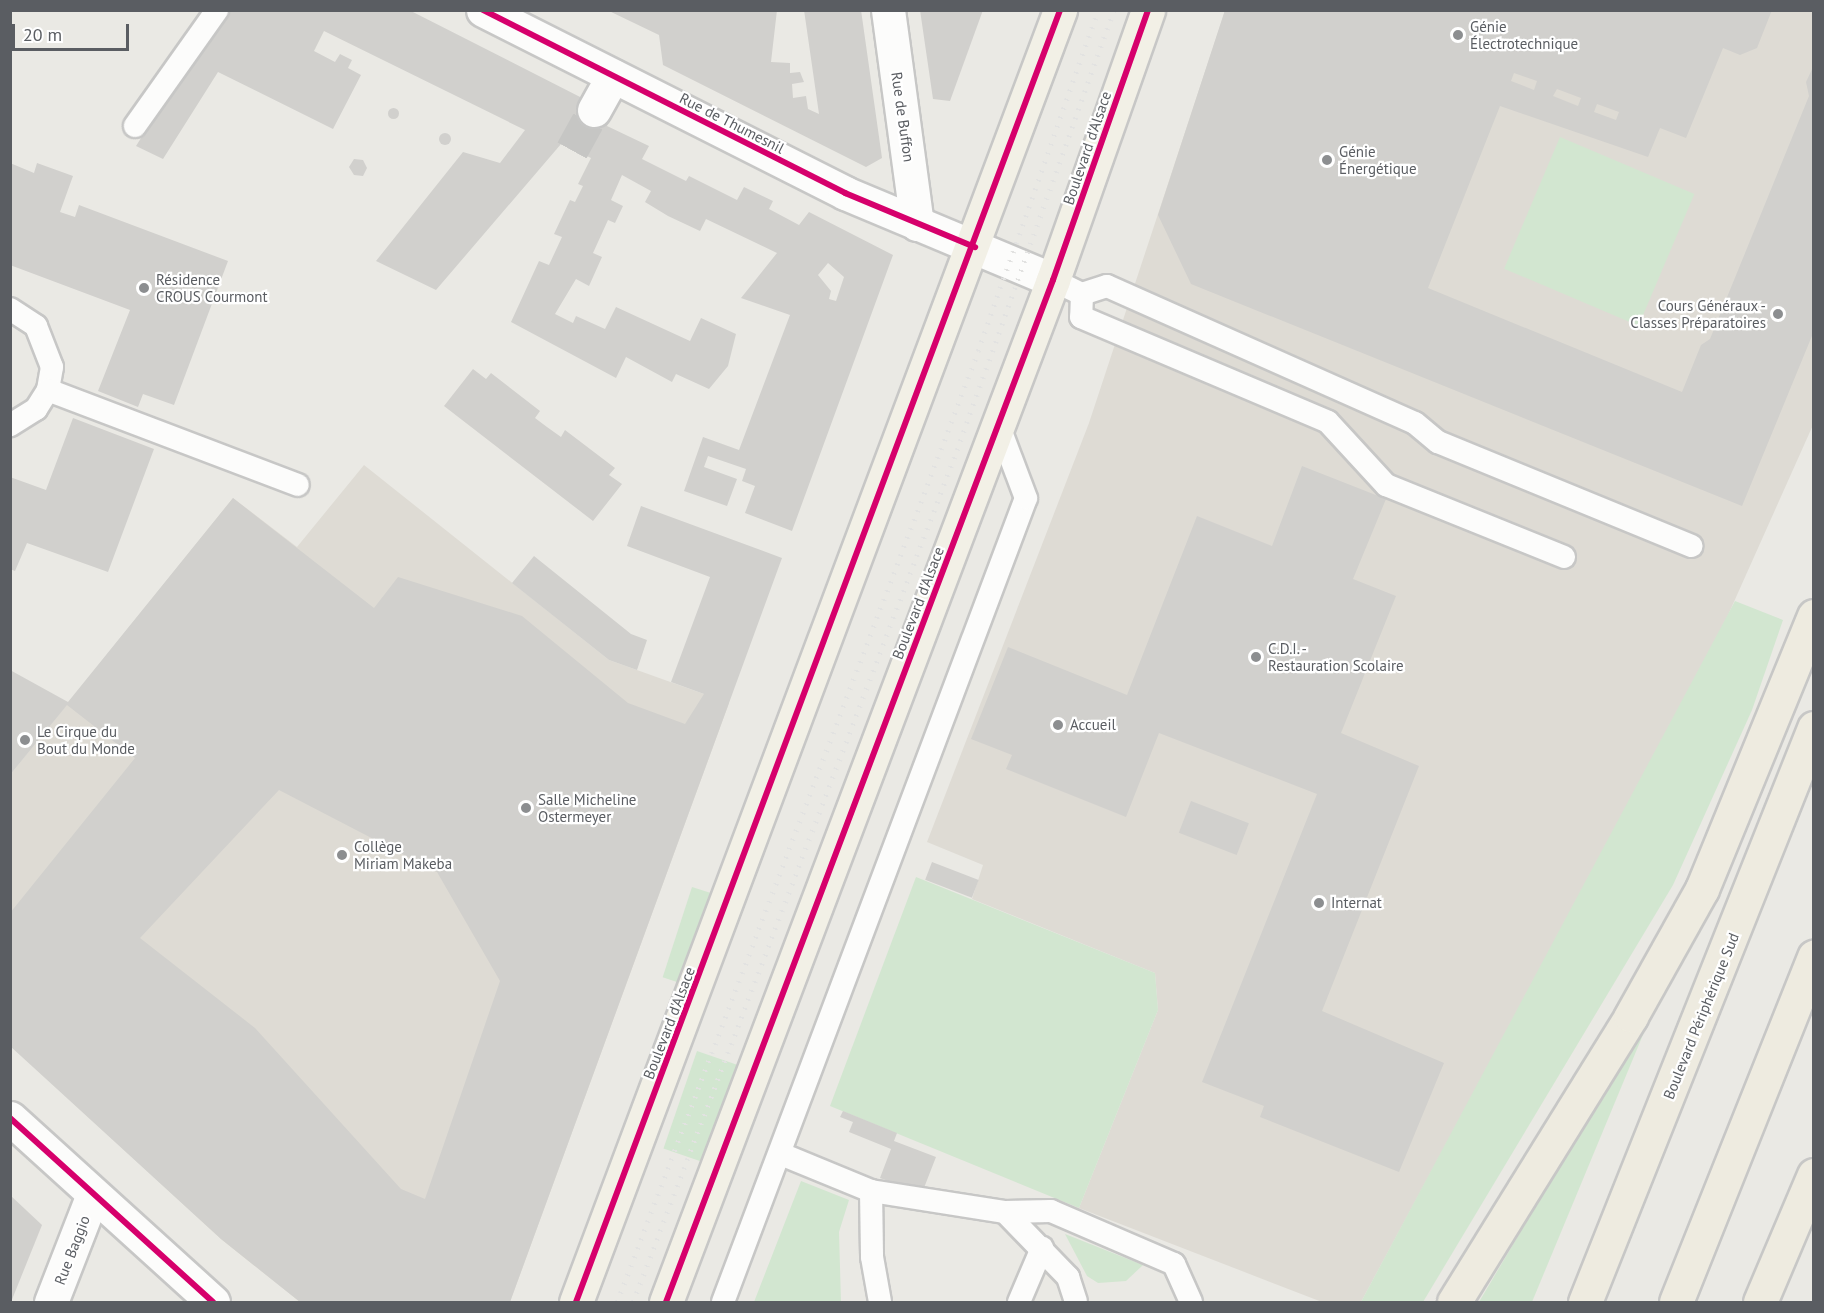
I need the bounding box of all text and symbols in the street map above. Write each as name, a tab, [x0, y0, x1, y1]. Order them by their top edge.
scale bar	[15, 12, 132, 50]
place label: Génie Électrotechnique	[1470, 17, 1578, 52]
text: 20 m	[23, 23, 62, 46]
marker: Génie Électrotechnique	[1451, 28, 1465, 42]
street label: Rue de Buffon	[888, 71, 918, 163]
street label: Rue de Thumesnil	[676, 89, 788, 157]
street label: Boulevard d'Alsace	[1059, 89, 1115, 207]
place label: Génie Énergétique	[1339, 142, 1417, 177]
marker: Génie Énergétique	[1320, 153, 1334, 167]
place label: Résidence CROUS Courmont	[156, 270, 268, 305]
marker: Résidence CROUS Courmont	[137, 281, 151, 295]
place label: Cours Généraux - Classes Préparatoires	[1630, 296, 1766, 331]
marker: Cours Généraux - Classes Préparatoires	[1771, 307, 1785, 321]
street label: Boulevard d'Alsace	[888, 544, 948, 662]
place label: C.D.I. - Restauration Scolaire	[1268, 639, 1404, 674]
marker: C.D.I. - Restauration Scolaire	[1249, 650, 1263, 664]
place label: Accueil	[1070, 716, 1116, 734]
marker: Accueil	[1051, 718, 1065, 732]
place label: Le Cirque du Bout du Monde	[37, 722, 135, 757]
marker: Le Cirque du Bout du Monde	[18, 733, 32, 747]
place label: Salle Micheline Ostermeyer	[538, 790, 636, 825]
marker: Salle Micheline Ostermeyer	[519, 801, 533, 815]
place label: Collège Miriam Makeba	[354, 837, 452, 872]
marker: Collège Miriam Makeba	[335, 848, 349, 862]
place label: Internat	[1331, 894, 1382, 912]
marker: Internat	[1312, 896, 1326, 910]
street label: Boulevard Périphérique Sud	[1659, 930, 1743, 1102]
street label: Boulevard d'Alsace	[639, 964, 699, 1082]
street label: Rue Baggio	[51, 1213, 93, 1287]

